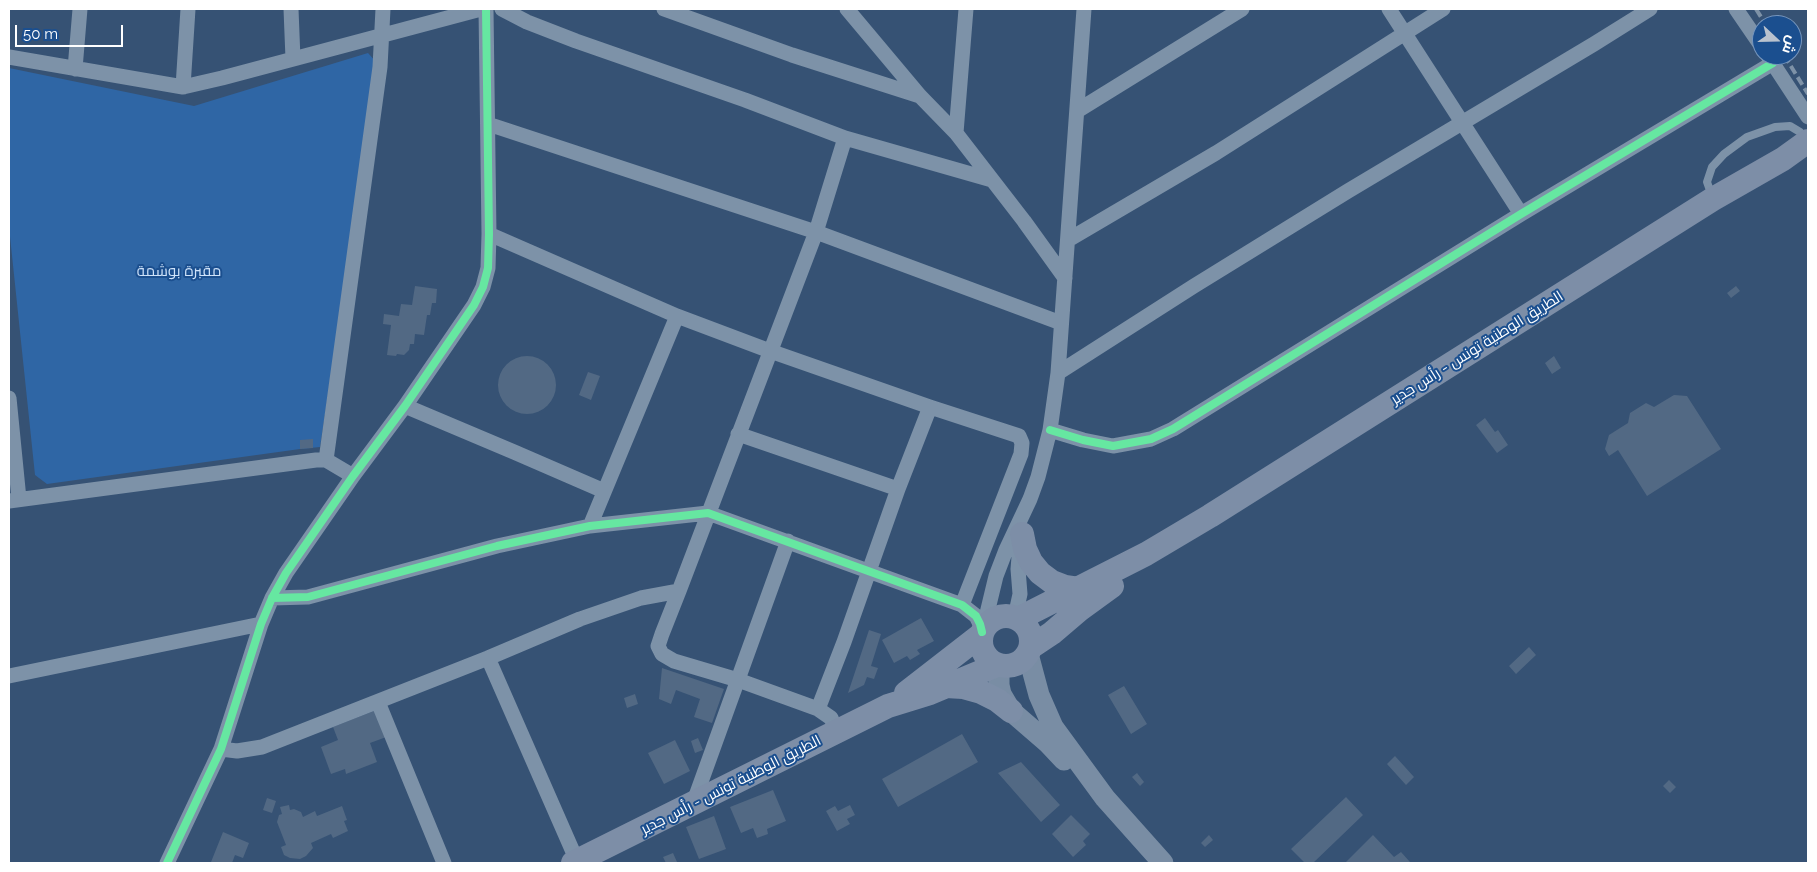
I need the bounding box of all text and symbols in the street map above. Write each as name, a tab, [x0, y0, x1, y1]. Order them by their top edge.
scale bar	[18, 15, 125, 47]
north arrow	[1752, 15, 1802, 65]
text: 50 m	[23, 25, 58, 43]
text: ش	[1779, 34, 1801, 56]
park label: مقبرة بوشمة	[137, 262, 221, 280]
street label: الطريق الوطنية تونس - رأس جدير	[1387, 287, 1567, 409]
street label: الطريق الوطنية تونس - رأس جدير	[638, 732, 824, 838]

